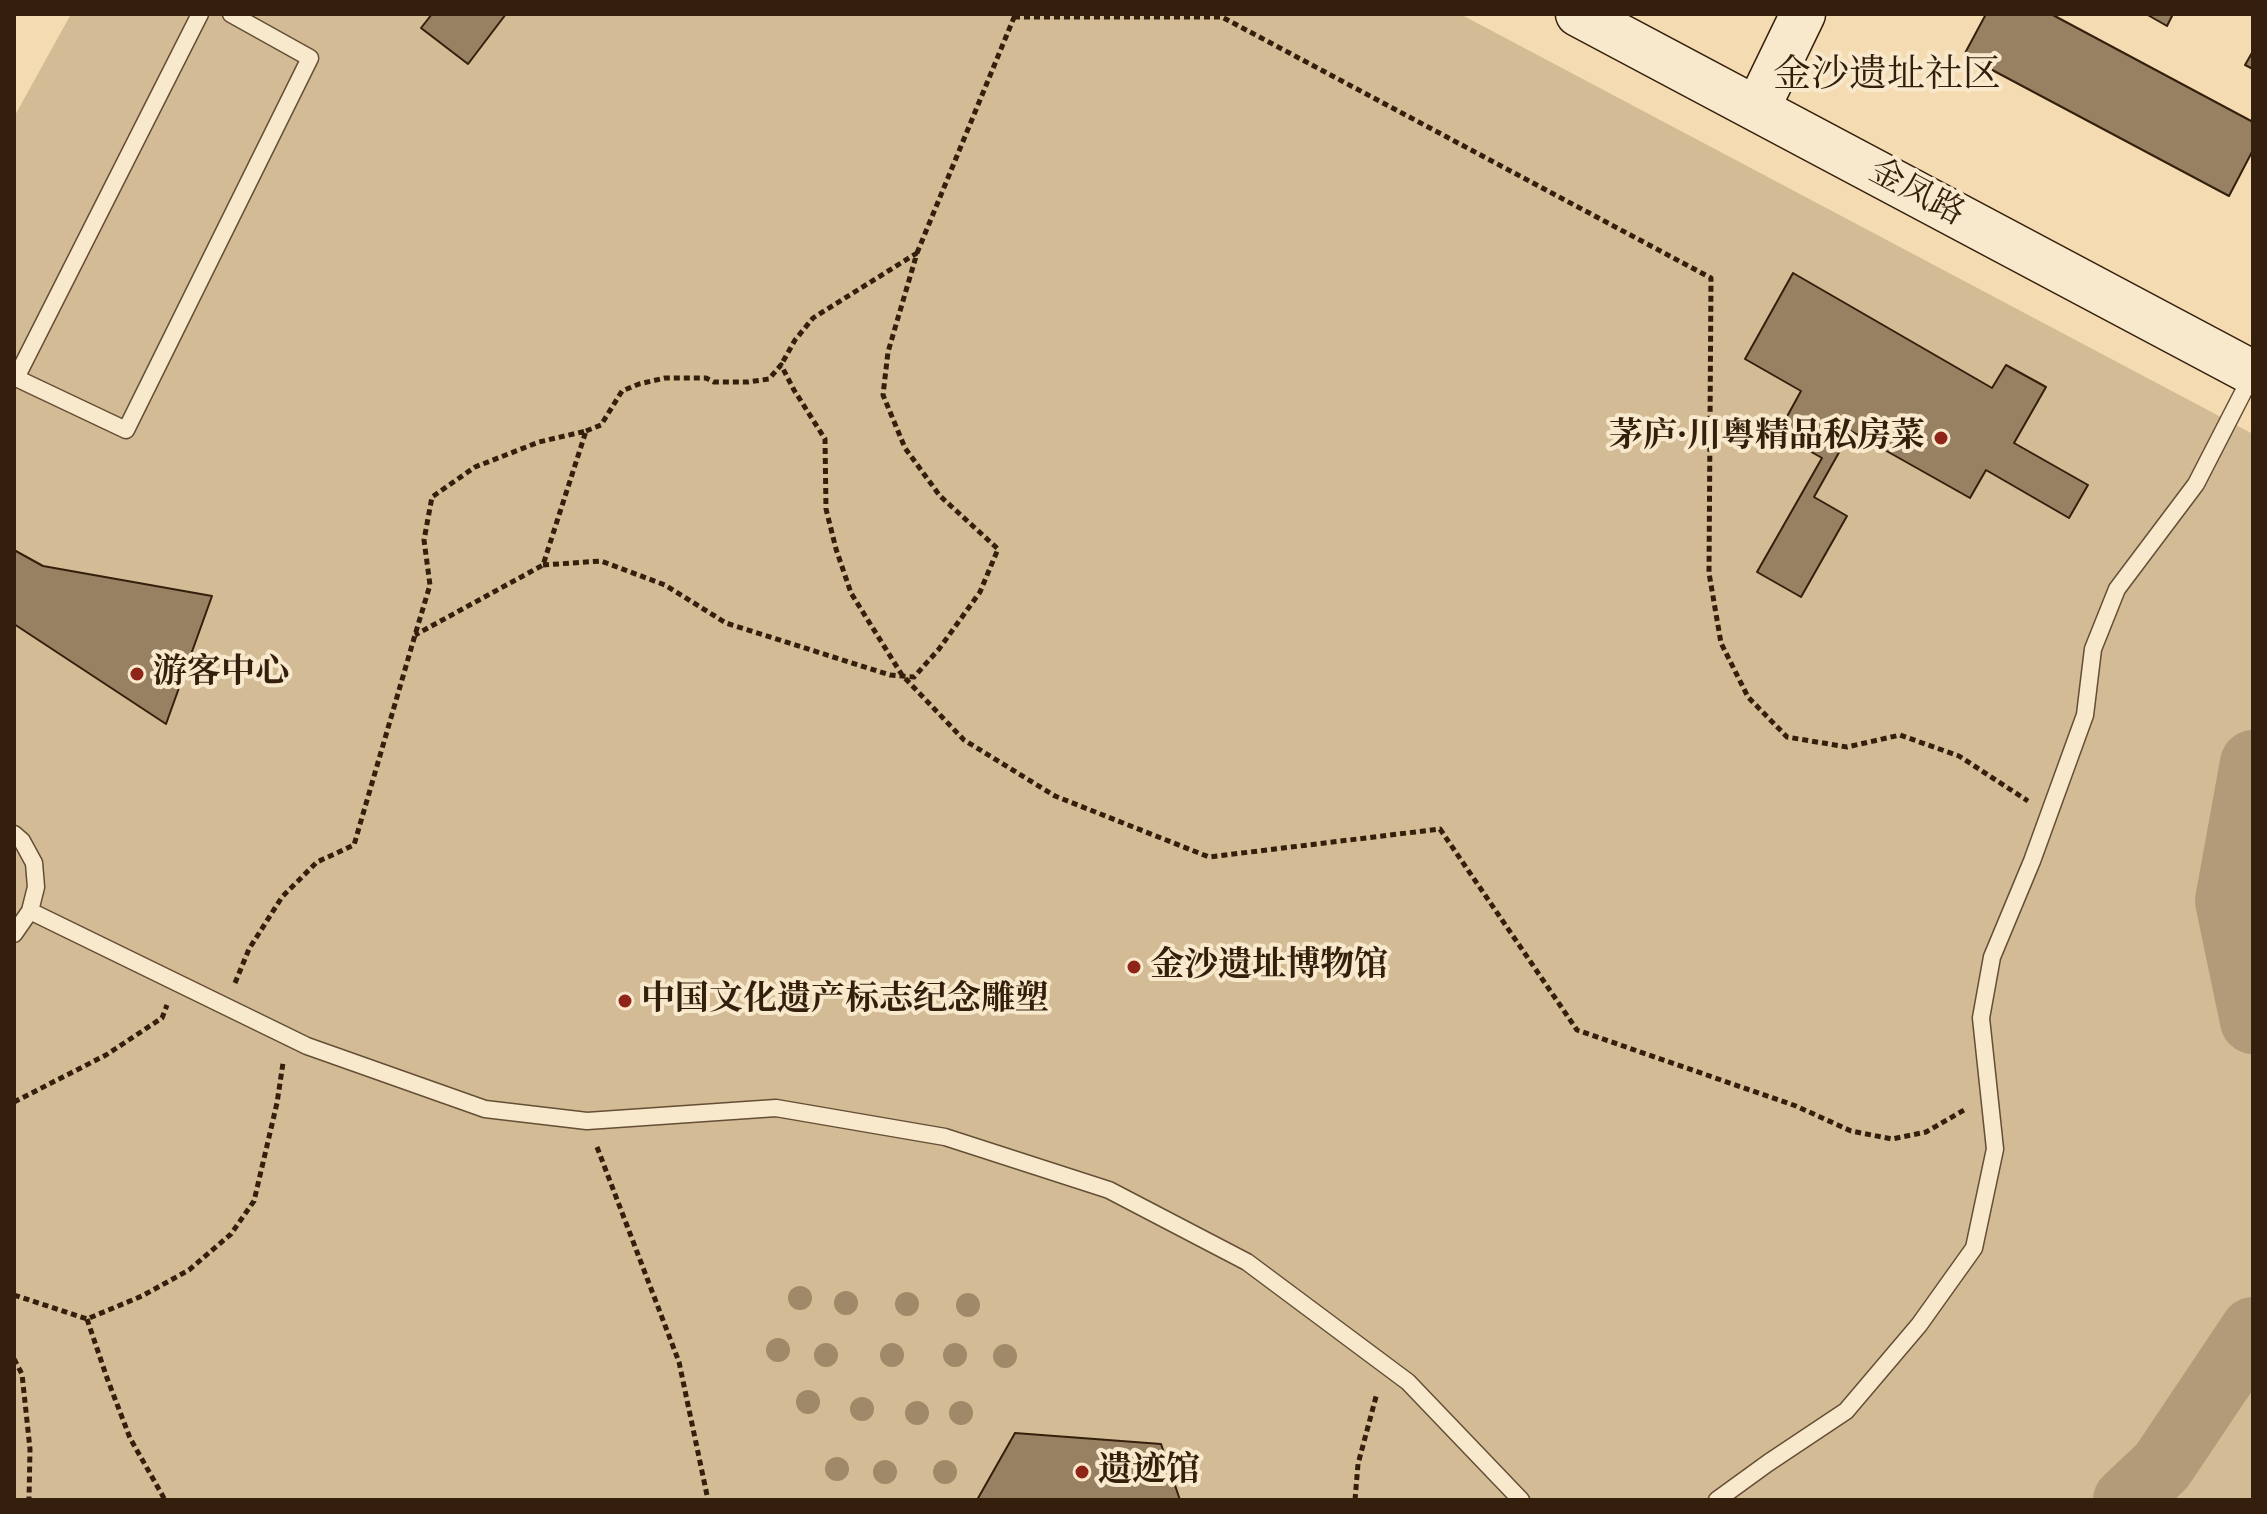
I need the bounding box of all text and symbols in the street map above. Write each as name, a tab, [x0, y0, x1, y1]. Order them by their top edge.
district label: 金沙遗址社区	[1773, 54, 2001, 100]
street label: 金凤路	[1861, 152, 1971, 236]
place label: 茅庐·川粤精品私房菜	[1609, 418, 1925, 458]
marker: 茅庐·川粤精品私房菜	[1932, 429, 1950, 447]
place label: 游客中心	[153, 654, 289, 694]
marker: 游客中心	[128, 665, 146, 683]
place label: 金沙遗址博物馆	[1150, 947, 1388, 987]
marker: 金沙遗址博物馆	[1125, 958, 1143, 976]
place label: 中国文化遗产标志纪念雕塑	[641, 981, 1049, 1021]
marker: 中国文化遗产标志纪念雕塑	[616, 992, 634, 1010]
place label: 遗迹馆	[1098, 1452, 1200, 1492]
marker: 遗迹馆	[1073, 1463, 1091, 1481]

